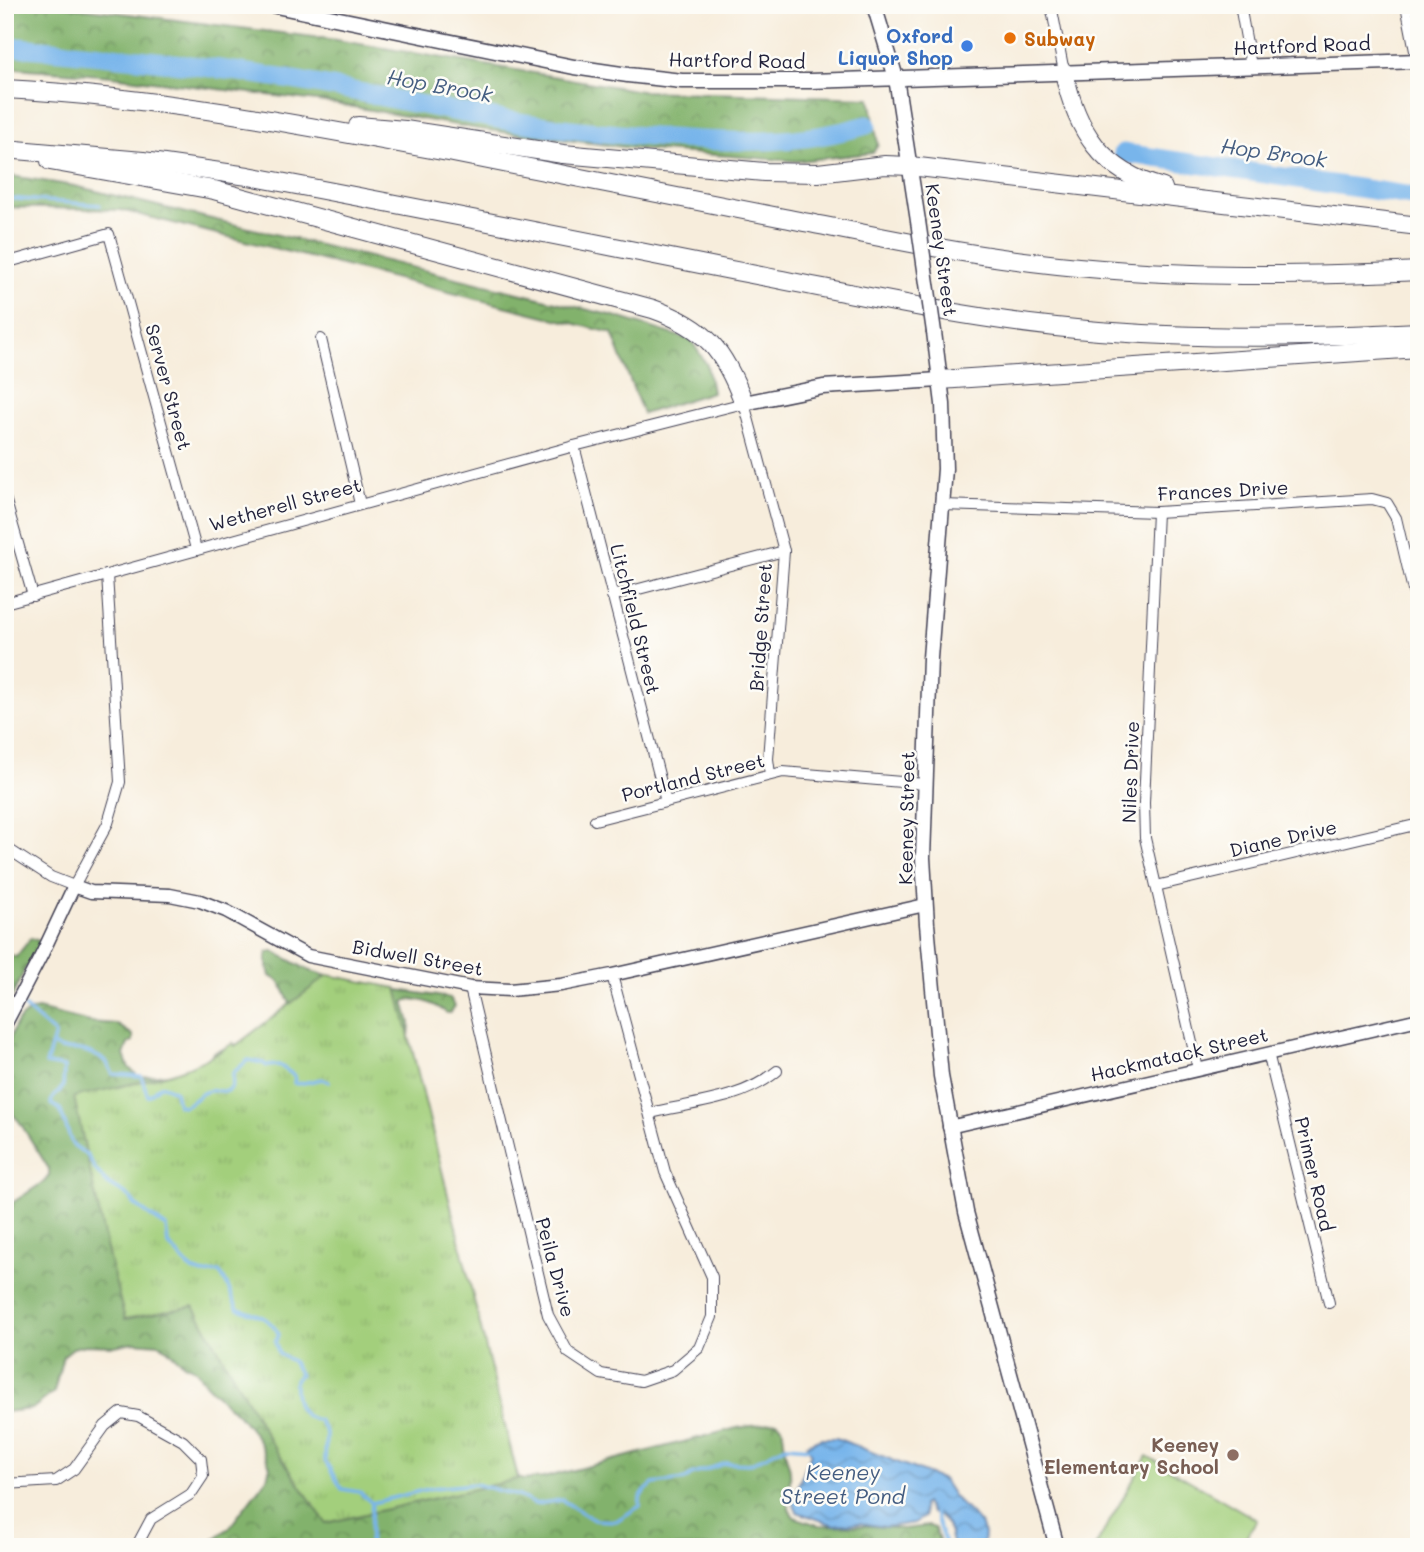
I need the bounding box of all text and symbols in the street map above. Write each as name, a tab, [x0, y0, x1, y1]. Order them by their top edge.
place label: Oxford Liquor Shop	[838, 23, 953, 70]
place label: Subway	[1024, 26, 1095, 51]
marker: Subway	[1002, 30, 1018, 46]
street label: Hartford Road	[1233, 30, 1371, 60]
marker: Oxford Liquor Shop	[959, 38, 975, 54]
street label: Hartford Road	[668, 46, 806, 74]
water label: Hop Brook	[385, 62, 496, 108]
water label: Hop Brook	[1219, 131, 1330, 173]
street label: Keeney Street	[920, 182, 964, 318]
street label: Server Street	[140, 321, 198, 453]
street label: Wetherell Street	[206, 472, 364, 536]
street label: Frances Drive	[1157, 474, 1289, 506]
street label: Litchfield Street	[605, 541, 667, 697]
street label: Bridge Street	[743, 562, 777, 692]
street label: Niles Drive	[1116, 721, 1144, 823]
street label: Portland Street	[619, 747, 767, 807]
street label: Keeney Street	[892, 751, 920, 885]
street label: Diane Drive	[1227, 814, 1339, 862]
street label: Bidwell Street	[351, 933, 485, 981]
street label: Hackmatack Street	[1088, 1021, 1270, 1087]
street label: Primer Road	[1290, 1114, 1340, 1234]
street label: Peila Drive	[531, 1214, 581, 1320]
place label: Keeney Elementary School	[1043, 1432, 1219, 1479]
marker: Keeney Elementary School	[1225, 1447, 1241, 1463]
water label: Keeney Street Pond	[781, 1458, 907, 1509]

